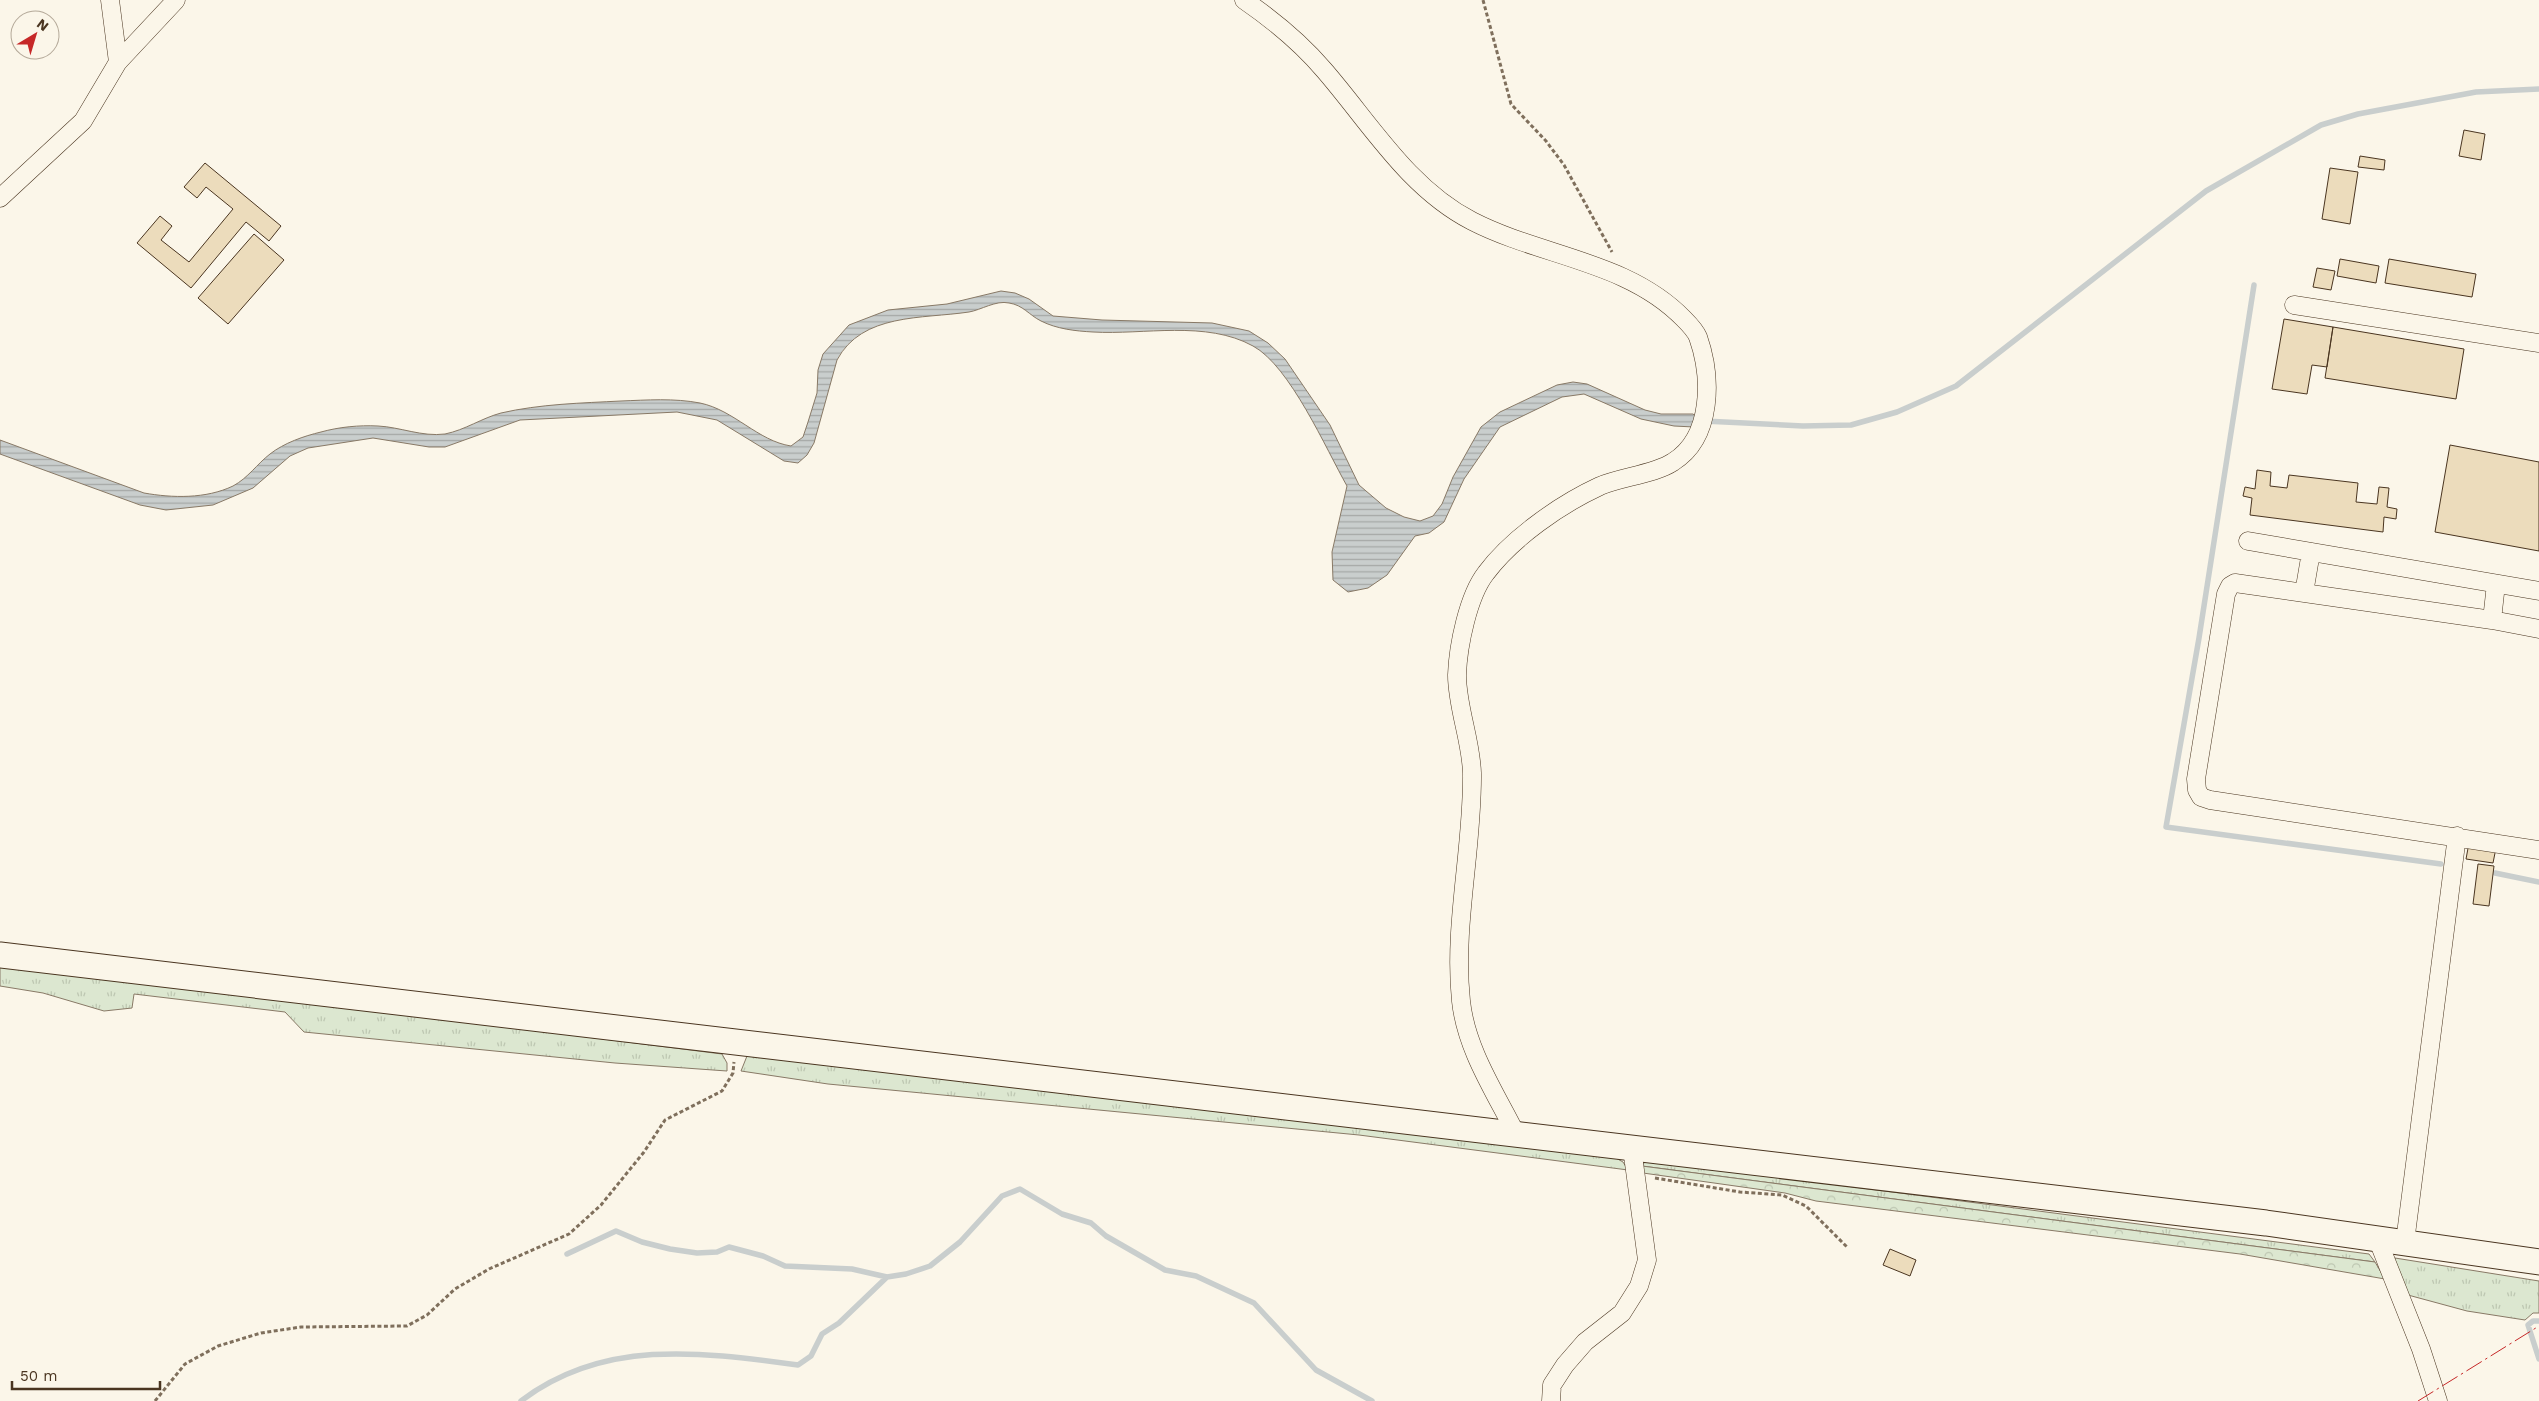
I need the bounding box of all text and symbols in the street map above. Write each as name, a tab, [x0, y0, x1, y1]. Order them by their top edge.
north arrow	[10, 10, 60, 60]
text: N	[34, 15, 52, 34]
scale bar	[12, 1358, 160, 1390]
text: 50 m	[20, 1367, 57, 1385]

